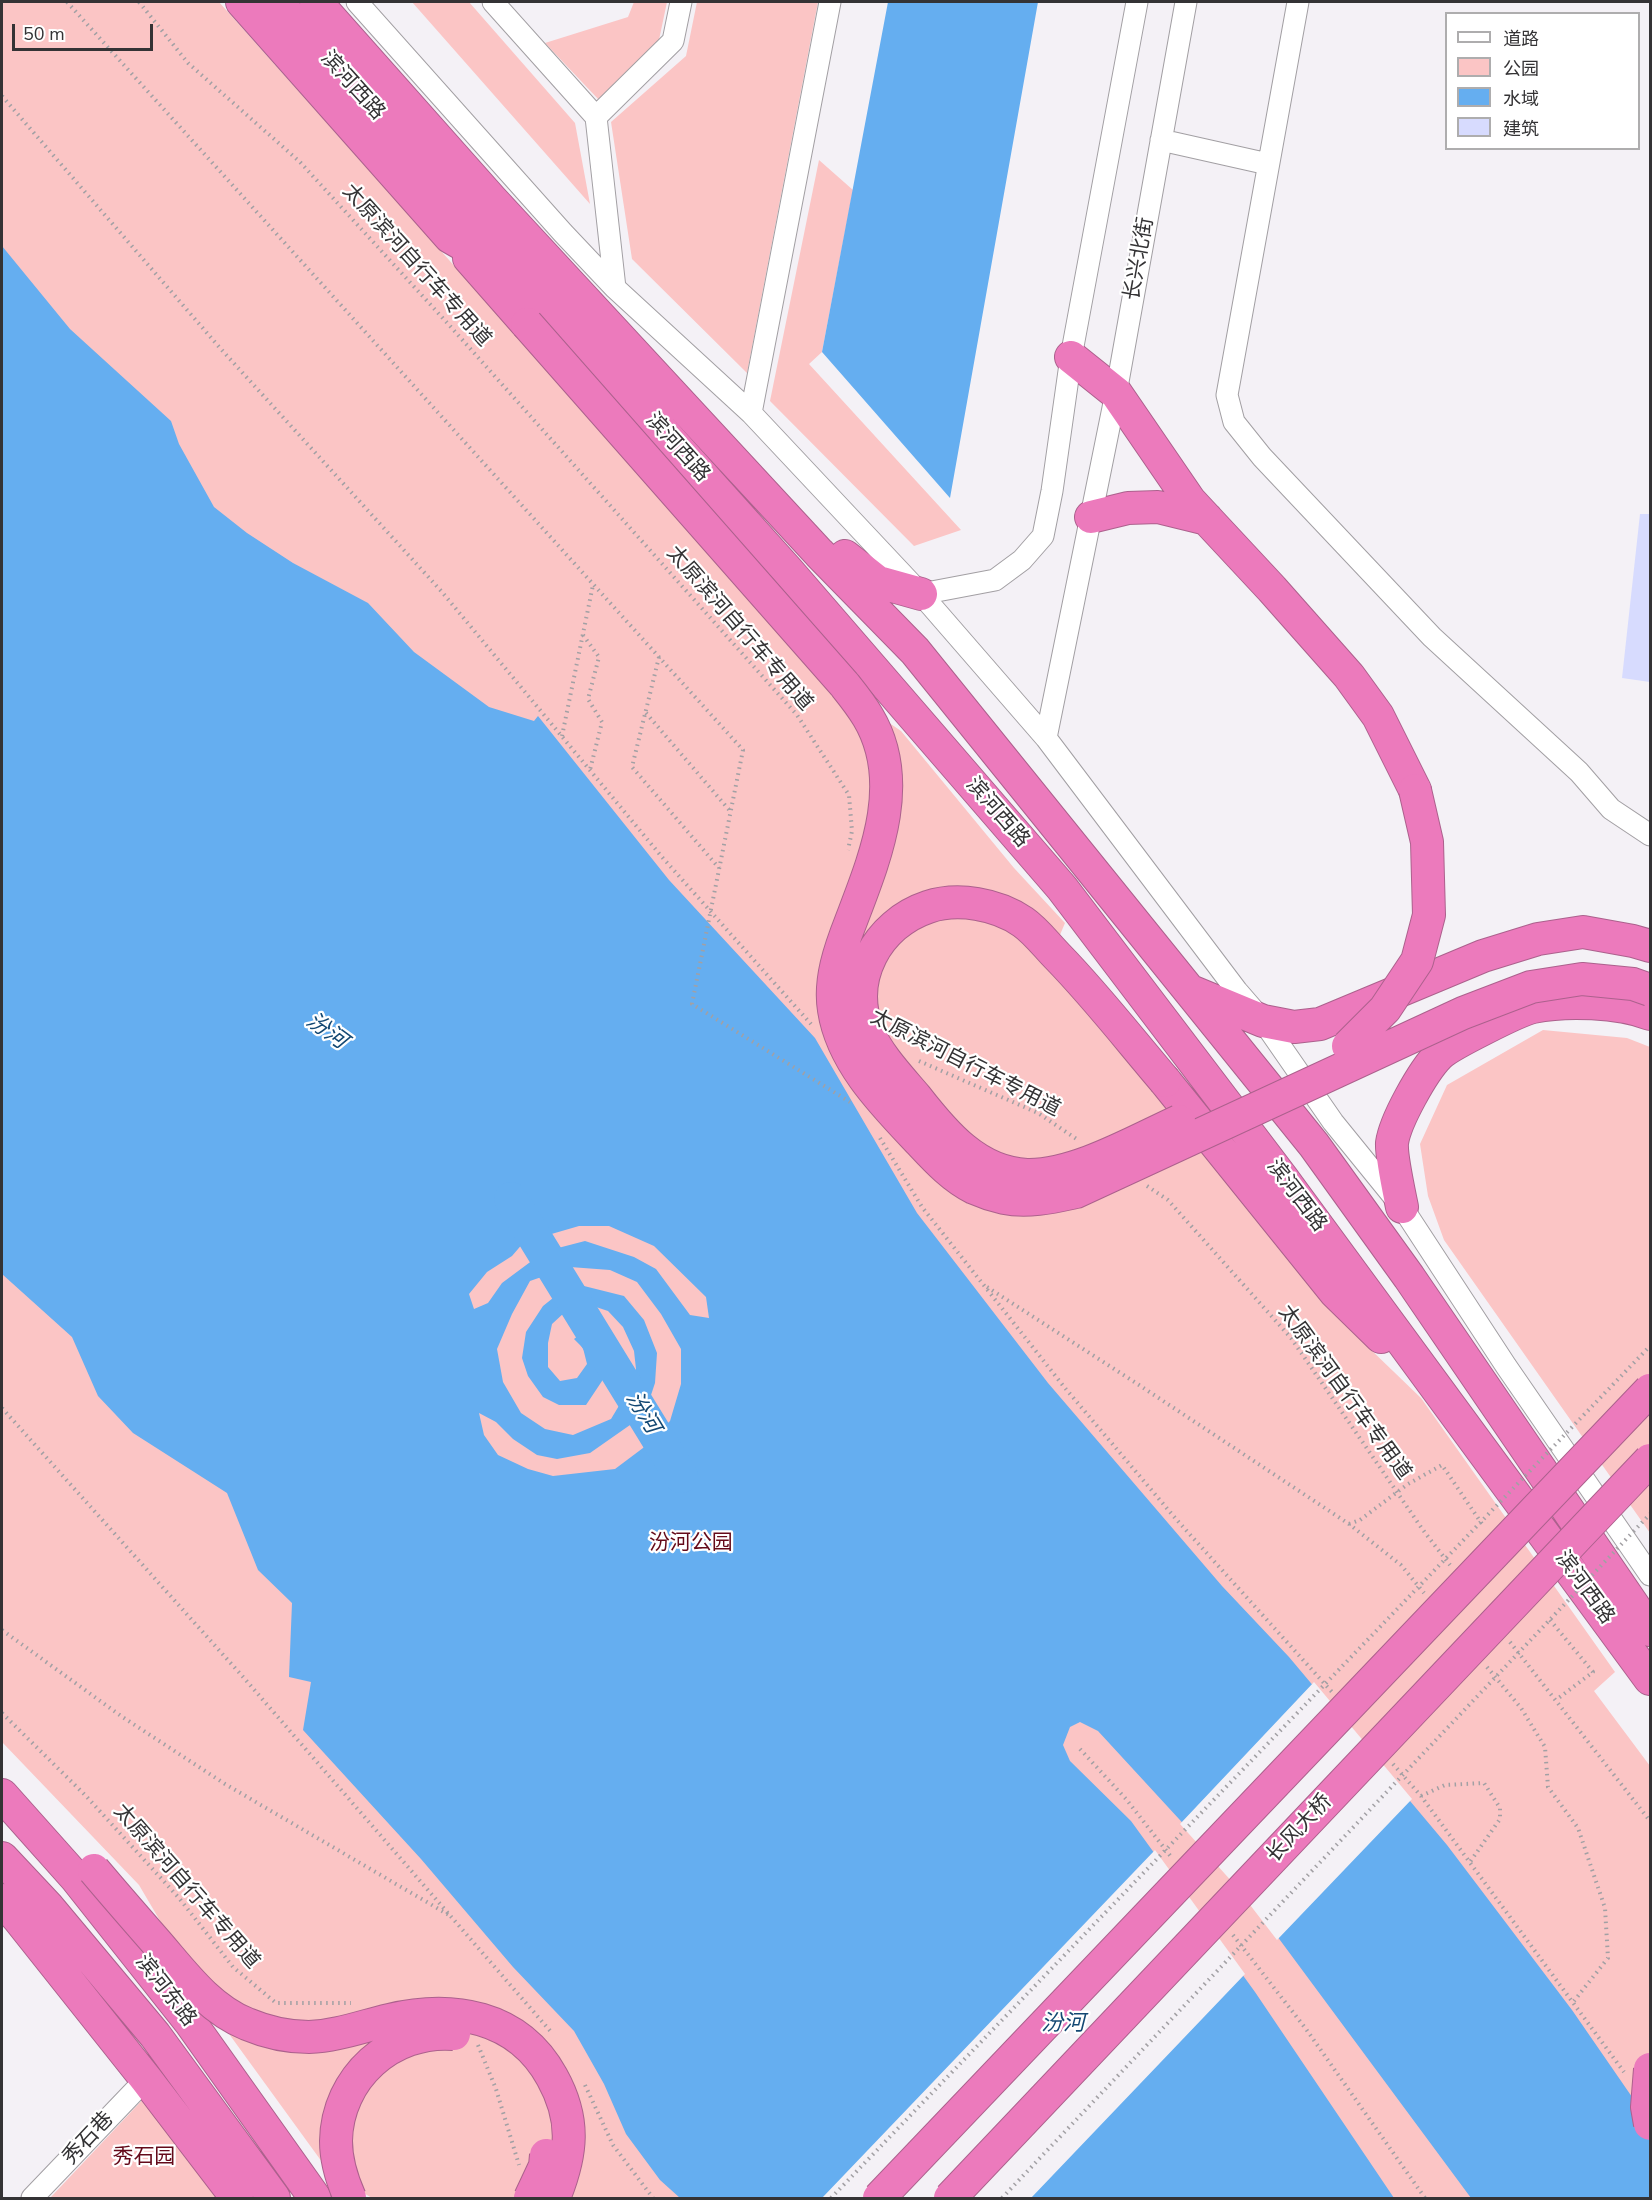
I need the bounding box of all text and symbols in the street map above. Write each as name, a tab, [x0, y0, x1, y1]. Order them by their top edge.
scale bar	[15, 12, 156, 50]
legend	[1445, 12, 1640, 150]
text: 50 m	[23, 22, 65, 46]
text: 道路	[1503, 27, 1539, 51]
street label: 滨河西路	[315, 46, 389, 126]
text: 公园	[1503, 57, 1539, 81]
text: 水域	[1503, 87, 1539, 111]
text: 建筑	[1503, 117, 1539, 141]
street label: 太原滨河自行车专用道	[336, 180, 496, 352]
street label: 长兴北街	[1120, 215, 1160, 303]
street label: 滨河西路	[640, 408, 714, 488]
street label: 太原滨河自行车专用道	[661, 541, 817, 717]
street label: 滨河西路	[960, 773, 1034, 853]
street label: 太原滨河自行车专用道	[866, 1005, 1064, 1123]
water label: 汾河	[300, 1008, 352, 1056]
street label: 滨河西路	[1261, 1155, 1331, 1237]
street label: 太原滨河自行车专用道	[1272, 1301, 1416, 1485]
water label: 汾河	[619, 1387, 665, 1439]
park label: 汾河公园	[649, 1531, 733, 1557]
street label: 滨河西路	[1549, 1547, 1619, 1629]
street label: 长风大桥	[1262, 1790, 1338, 1868]
street label: 太原滨河自行车专用道	[108, 1799, 264, 1975]
street label: 滨河东路	[129, 1950, 201, 2032]
water label: 汾河	[1041, 2012, 1085, 2038]
street label: 秀石巷	[58, 2107, 120, 2171]
park label: 秀石园	[113, 2145, 175, 2171]

